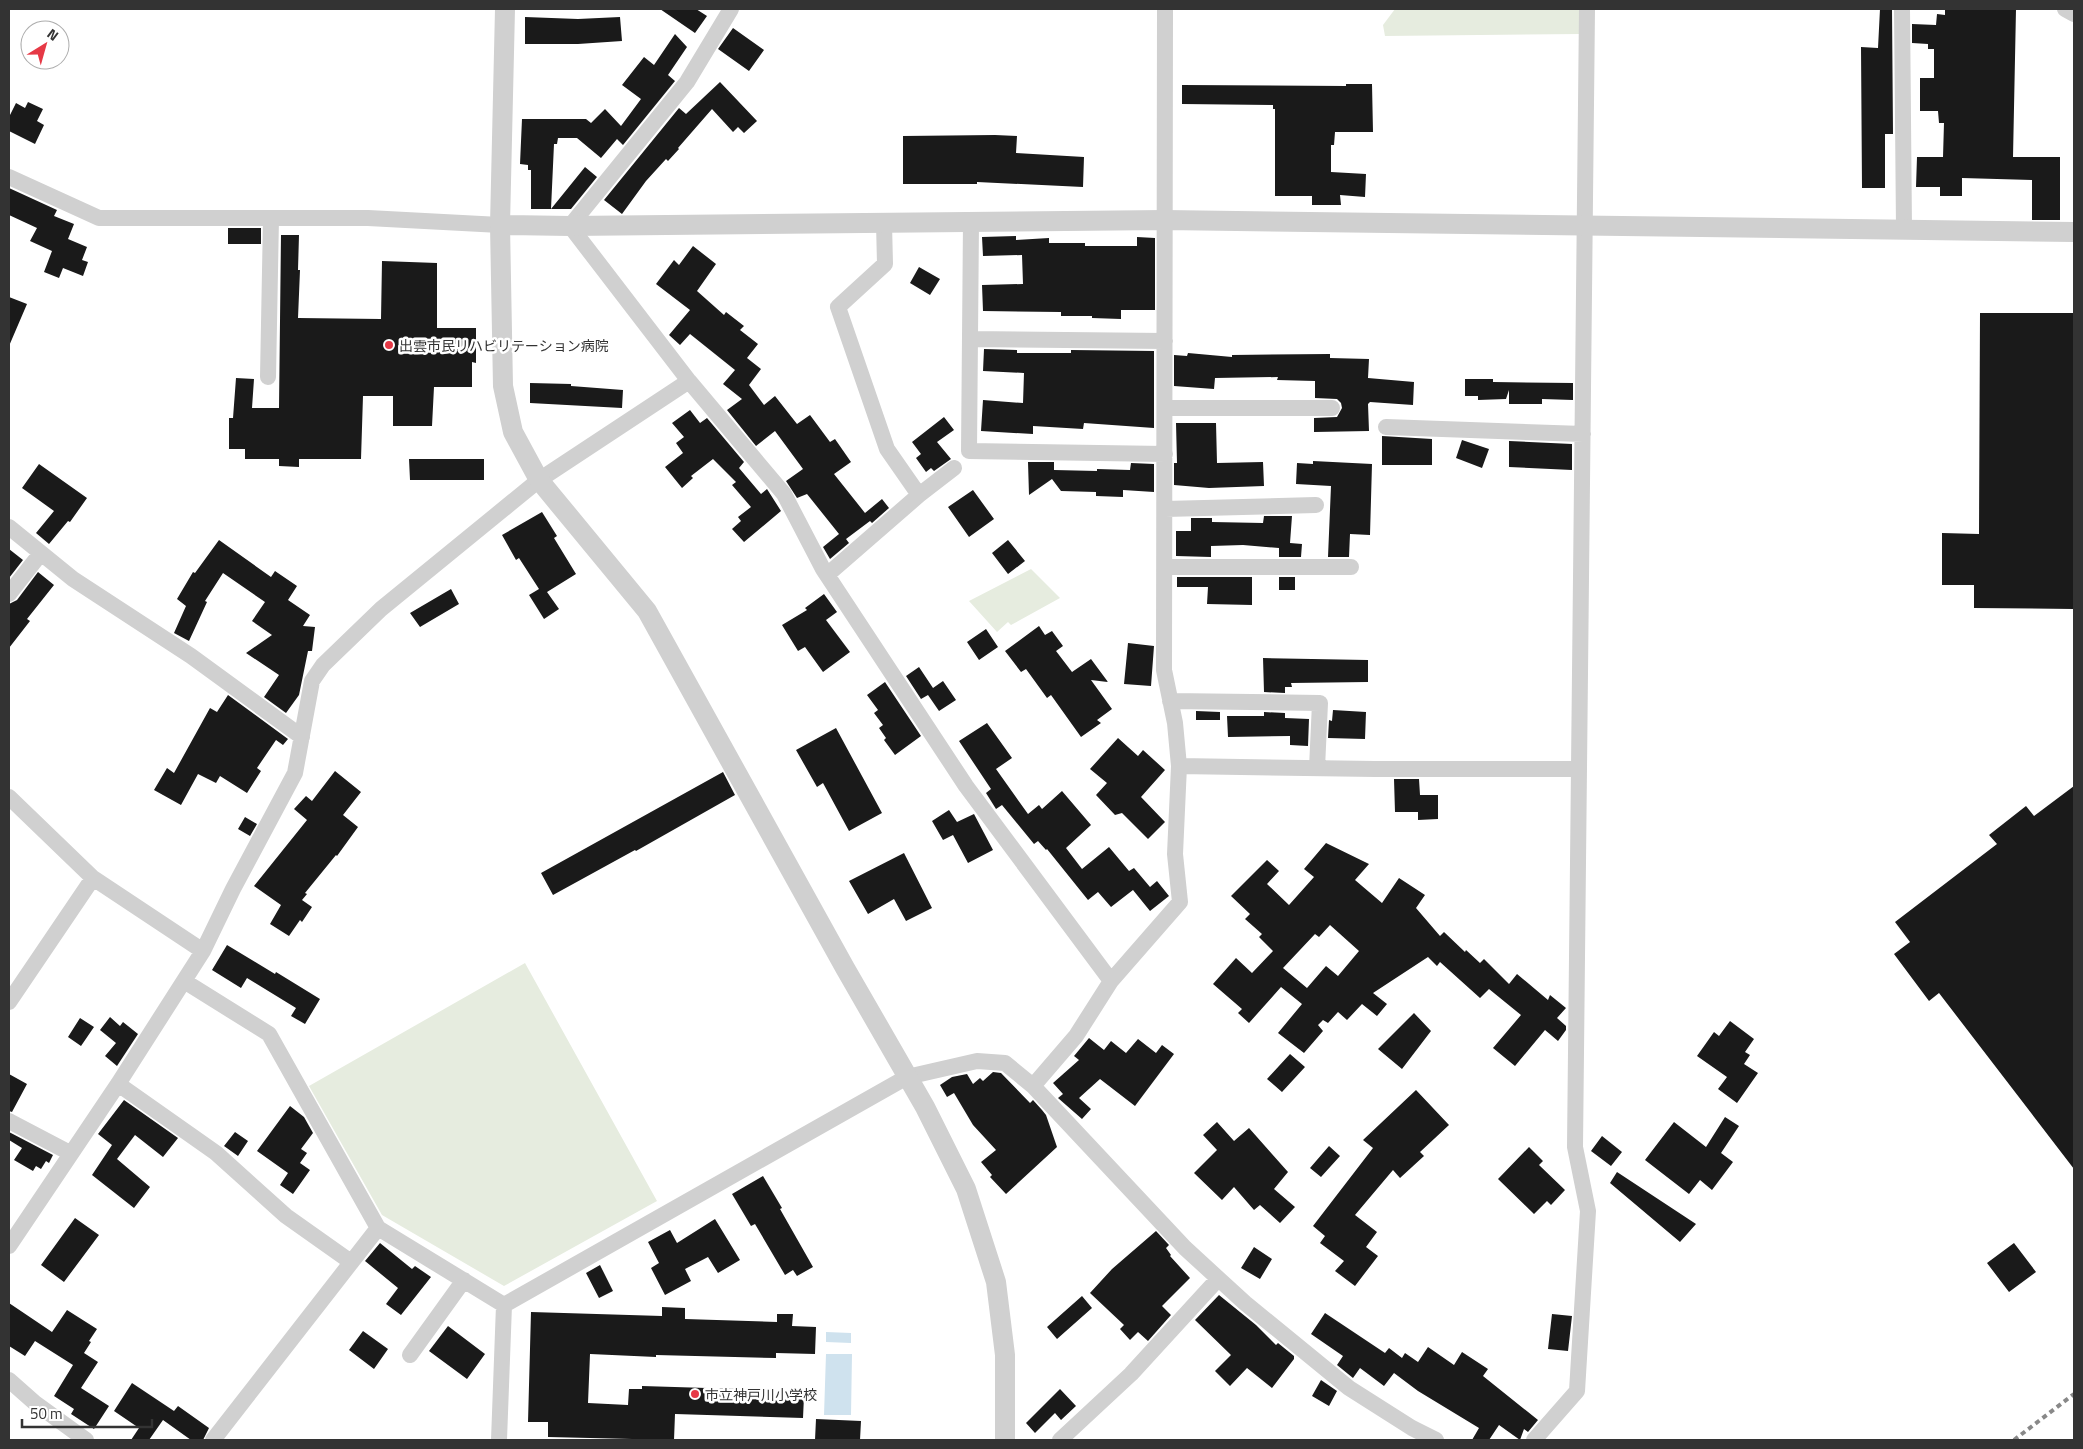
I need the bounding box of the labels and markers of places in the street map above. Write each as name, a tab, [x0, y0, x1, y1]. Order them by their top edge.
place label: 出雲市民リハビリテーション病院	[399, 335, 609, 356]
marker: 出雲市民リハビリテーション病院	[383, 339, 395, 351]
place label: 市立神戸川小学校	[705, 1384, 817, 1405]
marker: 市立神戸川小学校	[689, 1388, 701, 1400]

